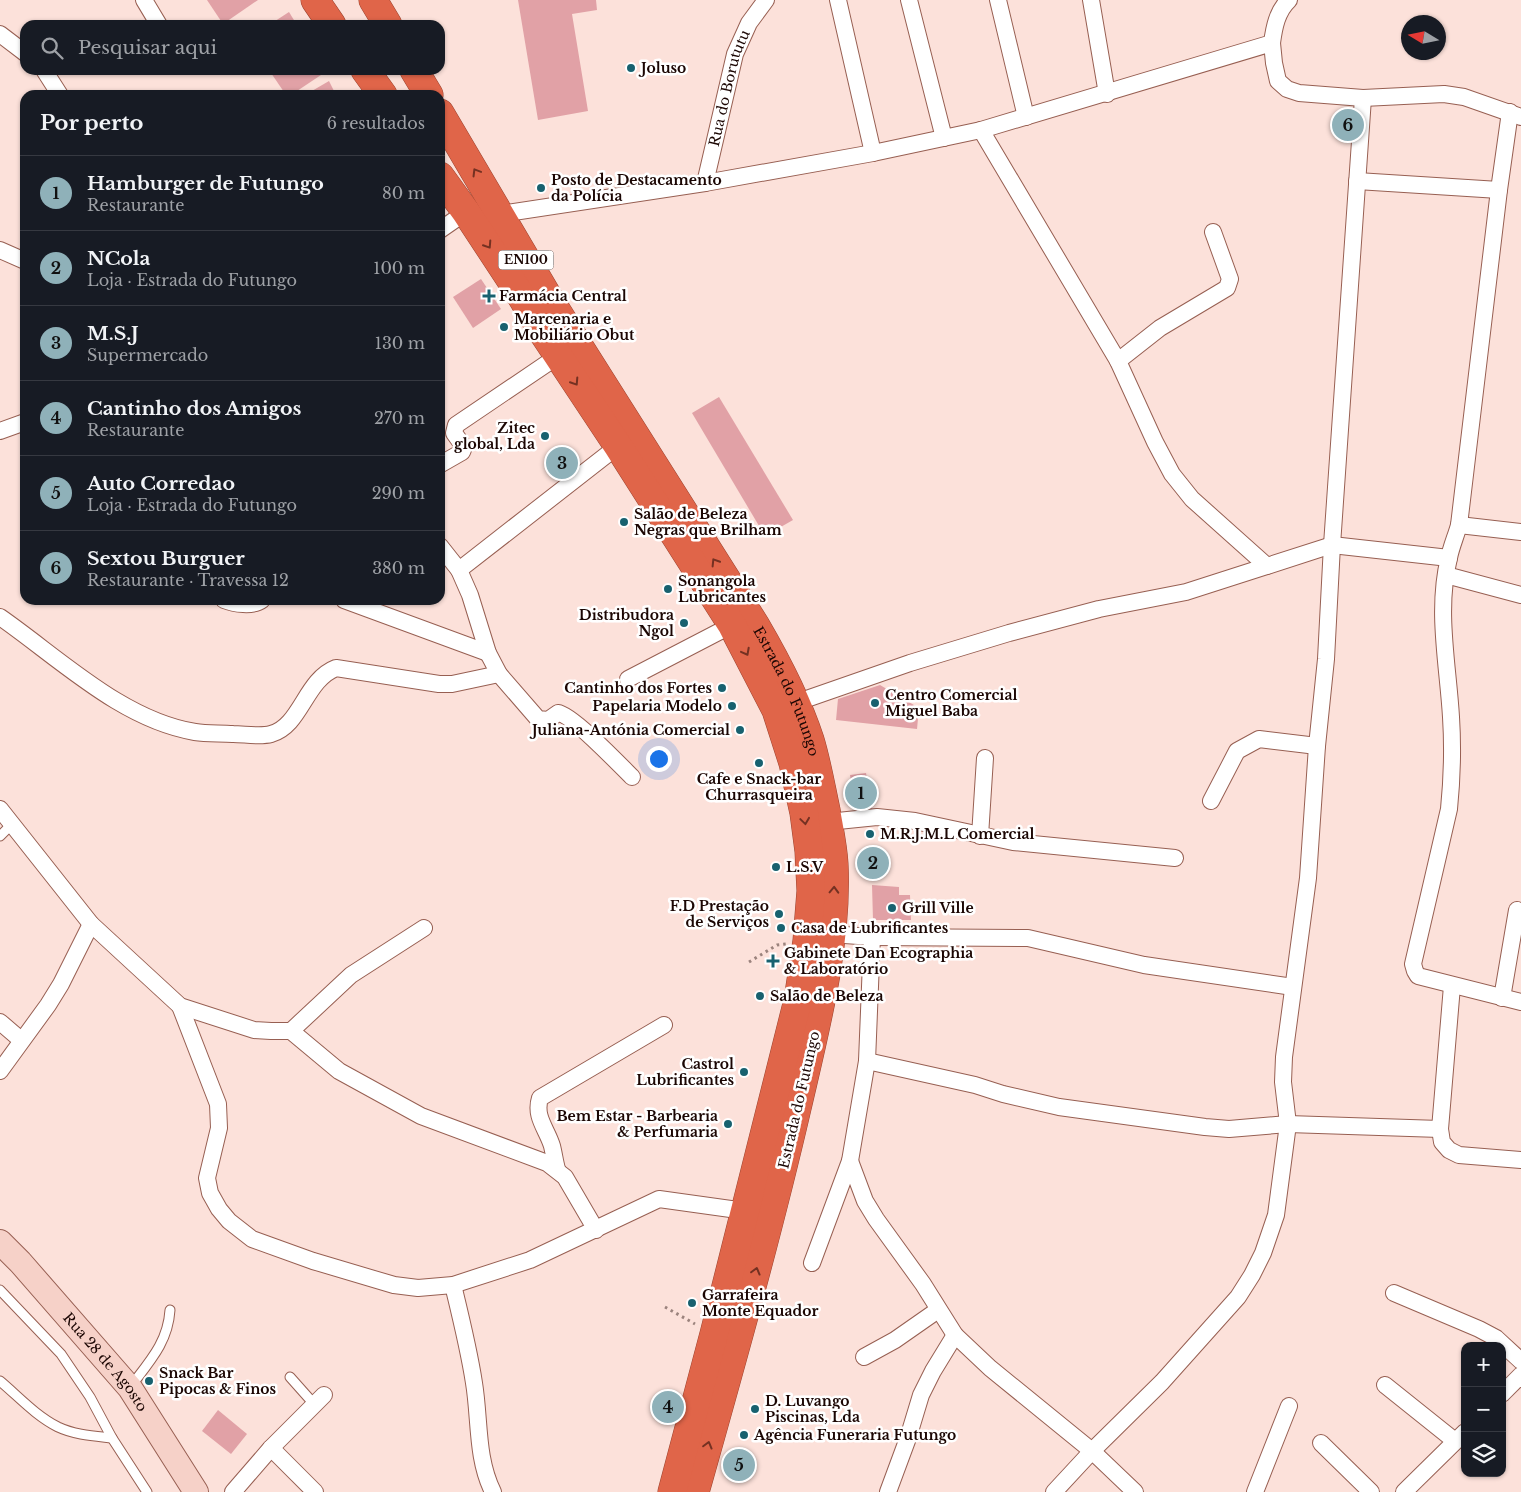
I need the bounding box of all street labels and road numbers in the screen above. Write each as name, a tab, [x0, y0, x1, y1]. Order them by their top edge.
street label: Rua do Borututu	[705, 26, 754, 148]
road number: EN100	[498, 250, 554, 270]
street label: Estrada do Futungo	[749, 623, 823, 758]
street label: Estrada do Futungo	[774, 1030, 824, 1170]
street label: Rua 28 de Agosto	[59, 1309, 152, 1415]

